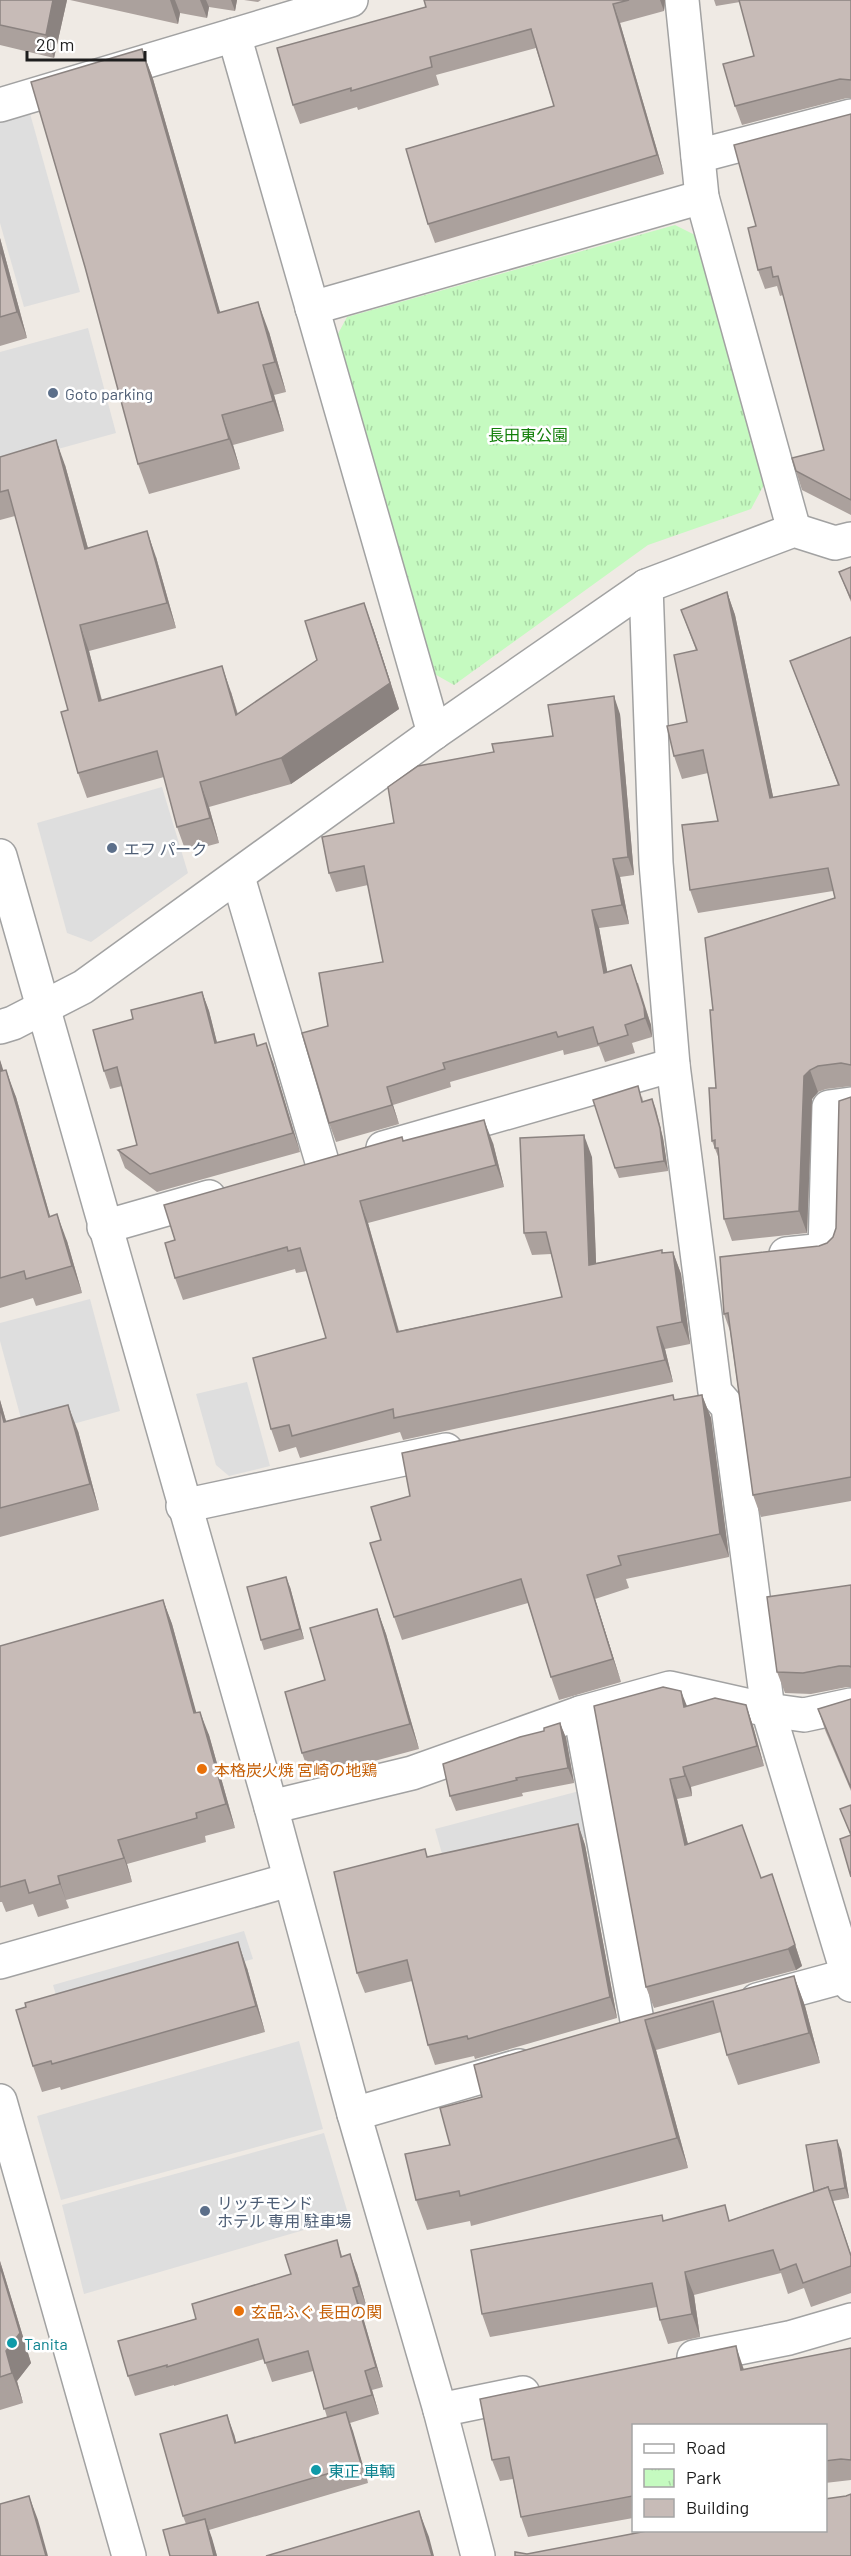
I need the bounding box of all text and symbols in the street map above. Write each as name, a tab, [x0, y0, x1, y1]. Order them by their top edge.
scale bar	[27, 24, 146, 62]
text: 20 m	[36, 33, 74, 55]
place label: Goto parking	[65, 384, 153, 403]
marker: Goto parking	[46, 386, 60, 400]
park label: 長田東公園	[488, 425, 568, 444]
place label: エフ パーク	[124, 839, 207, 858]
marker: エフ パーク	[105, 841, 119, 855]
place label: 本格炭火焼 宮崎の地鶏	[214, 1760, 377, 1779]
marker: 本格炭火焼 宮崎の地鶏	[195, 1762, 209, 1776]
place label: リッチモンド ホテル 専用 駐車場	[217, 2193, 351, 2230]
marker: リッチモンド ホテル 専用 駐車場	[198, 2204, 212, 2218]
place label: 玄品ふぐ 長田の関	[251, 2302, 382, 2321]
marker: 玄品ふぐ 長田の関	[232, 2304, 246, 2318]
place label: Tanita	[24, 2334, 68, 2353]
marker: Tanita	[5, 2336, 19, 2350]
legend	[632, 2424, 827, 2532]
text: Road	[686, 2436, 726, 2458]
place label: 東正 車輌	[328, 2461, 395, 2480]
marker: 東正 車輌	[309, 2463, 323, 2477]
text: Park	[686, 2466, 721, 2488]
text: Building	[686, 2496, 749, 2518]

